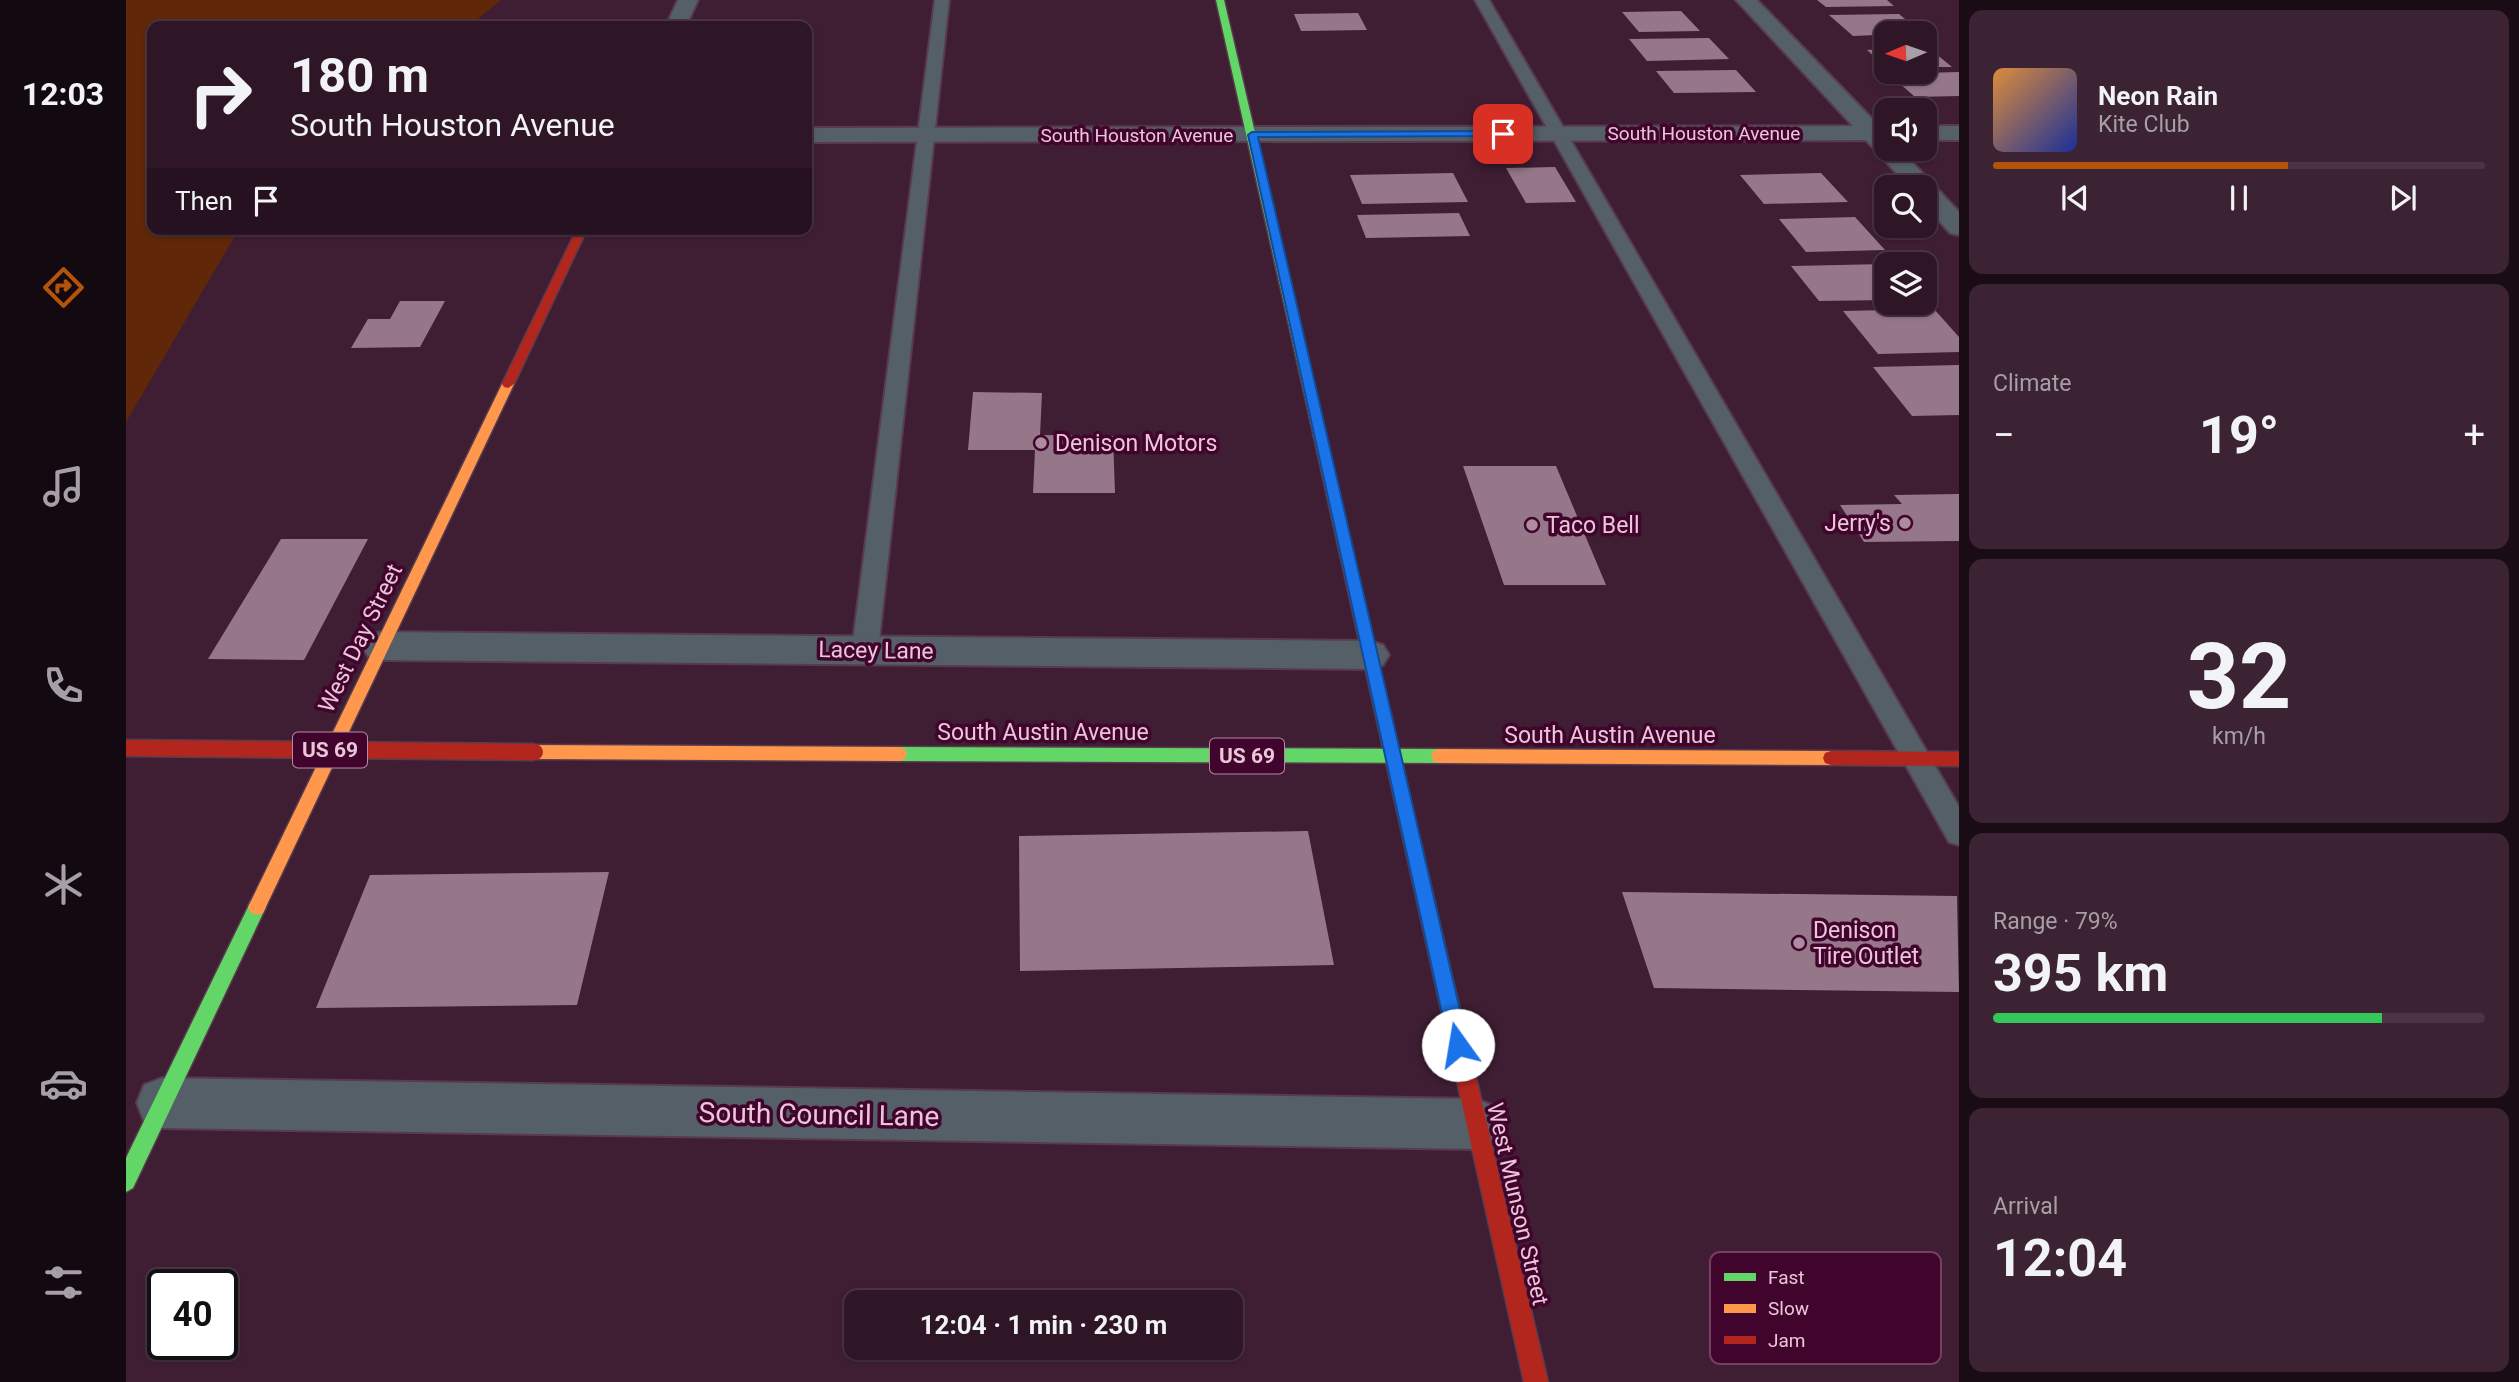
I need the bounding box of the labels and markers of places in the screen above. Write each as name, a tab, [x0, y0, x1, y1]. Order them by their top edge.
pin	[1473, 104, 1533, 164]
place label: Denison Motors	[1055, 430, 1217, 457]
marker: Denison Motors	[1033, 435, 1049, 451]
place label: Jerry's	[1824, 510, 1891, 537]
place label: Taco Bell	[1546, 512, 1640, 539]
marker: Jerry's	[1897, 515, 1913, 531]
marker: Taco Bell	[1524, 517, 1540, 533]
place label: Denison Tire Outlet	[1813, 917, 1919, 970]
marker: Denison Tire Outlet	[1791, 935, 1807, 951]

